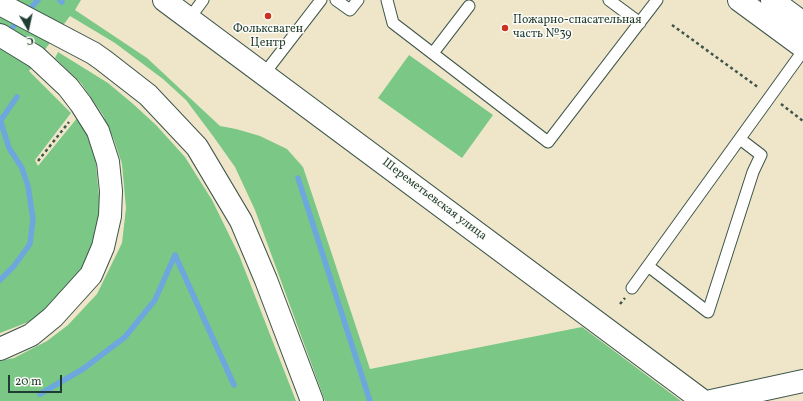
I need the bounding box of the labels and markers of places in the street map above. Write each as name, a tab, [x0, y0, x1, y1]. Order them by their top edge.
marker: Фольксваген Центр	[263, 11, 273, 21]
place label: Пожарно-спасательная часть №39	[513, 14, 642, 42]
place label: Фольксваген Центр	[233, 23, 303, 51]
marker: Пожарно-спасательная часть №39	[500, 23, 510, 33]

